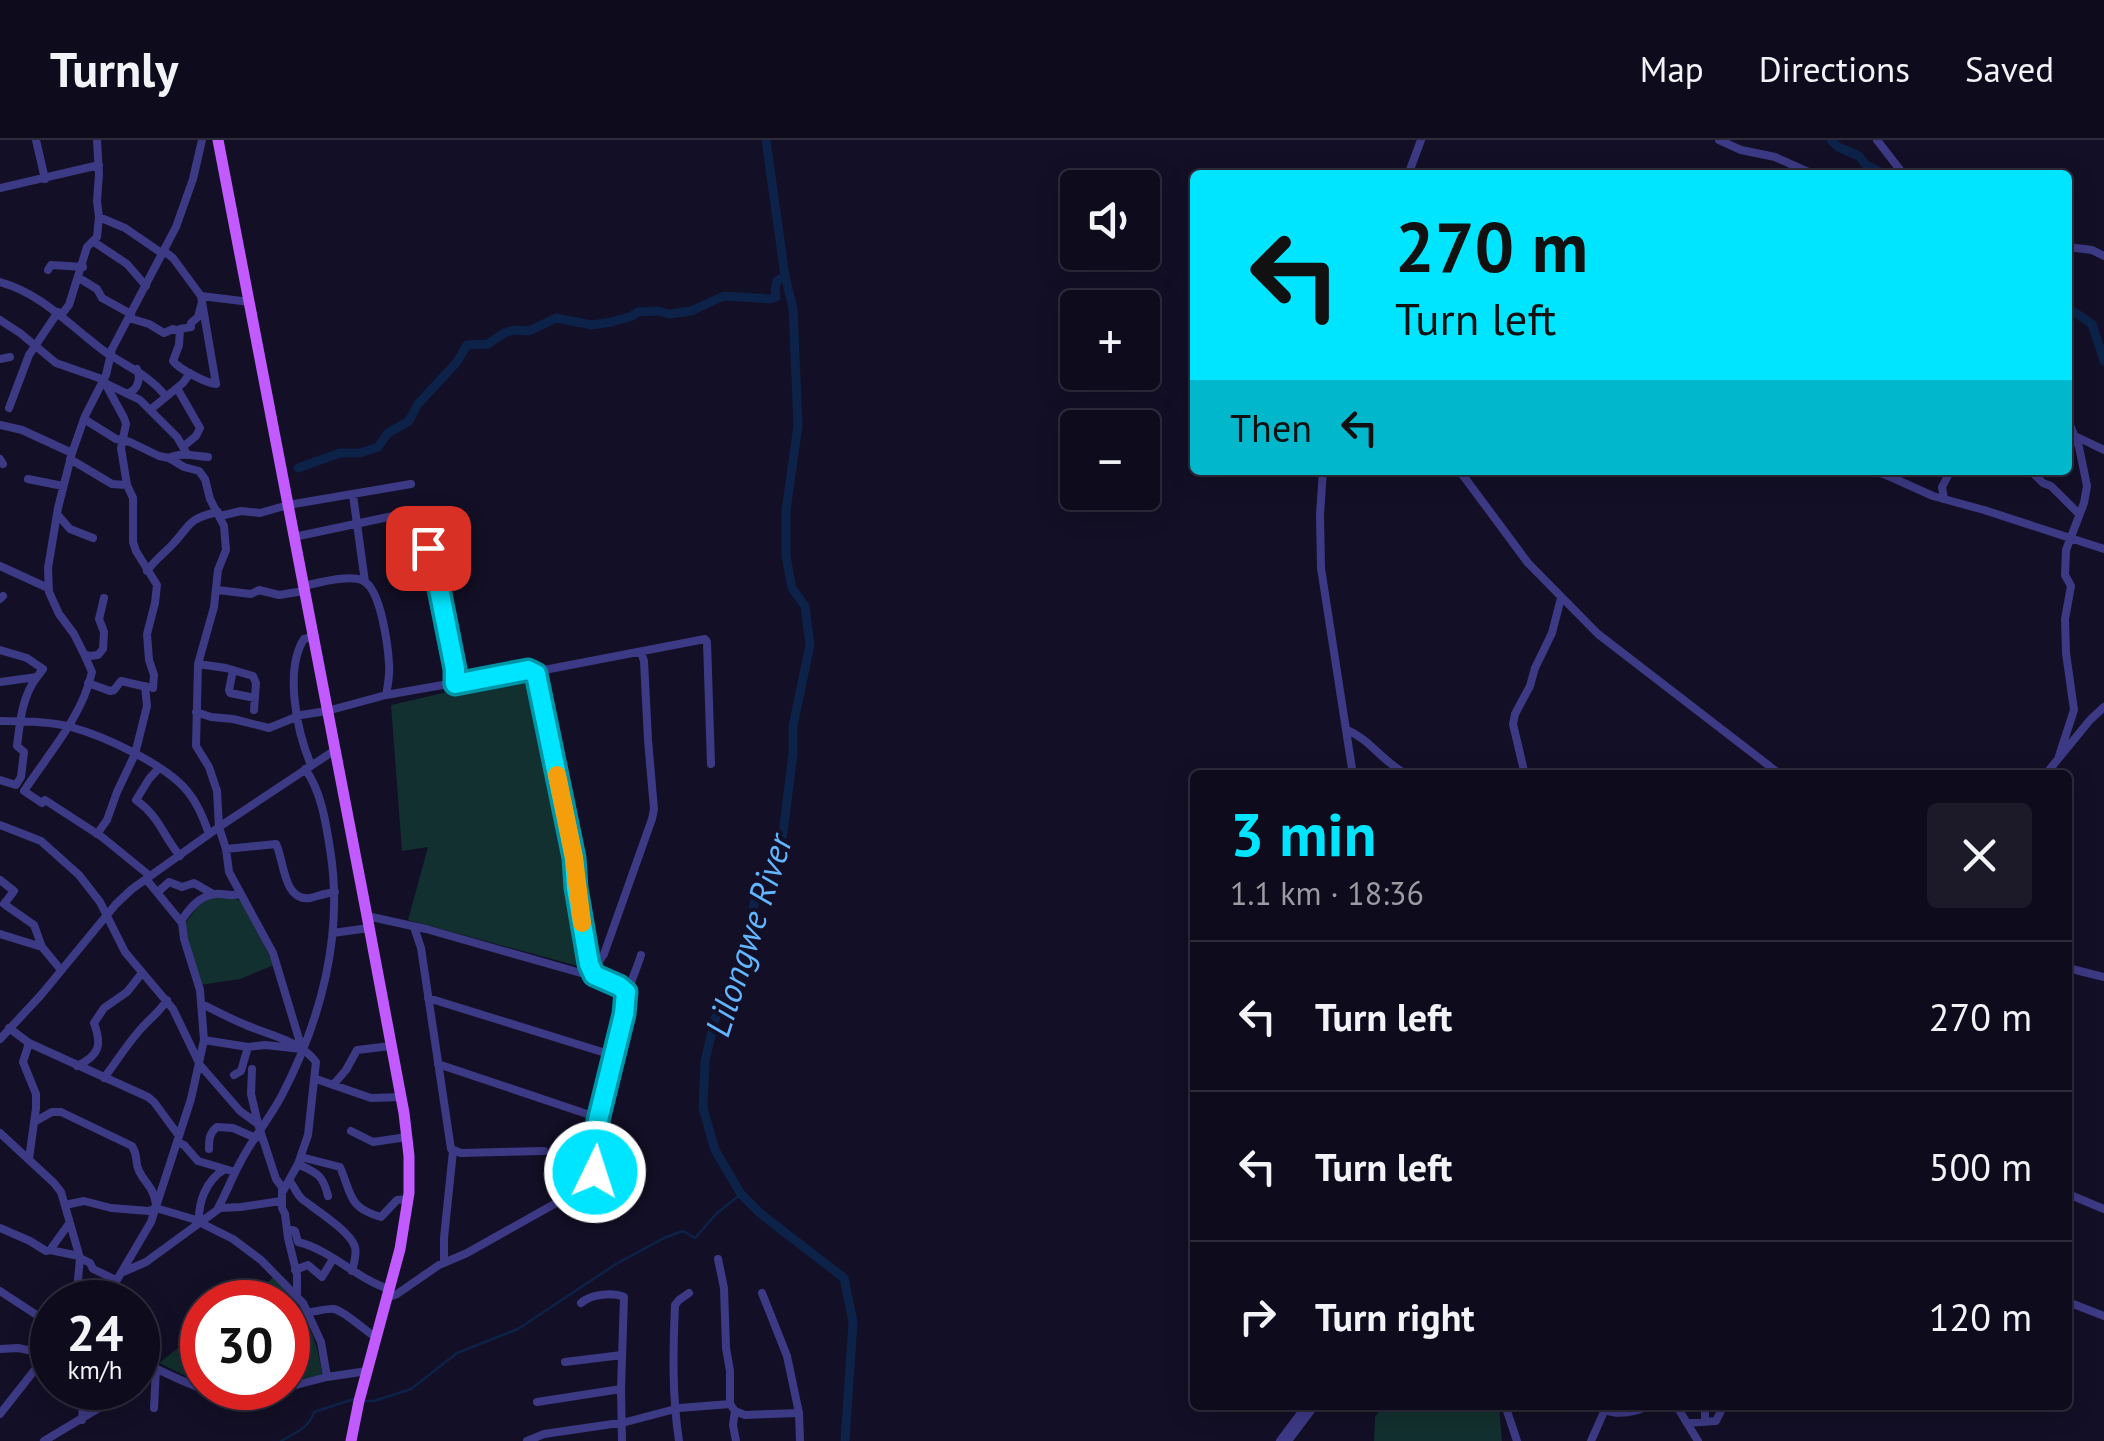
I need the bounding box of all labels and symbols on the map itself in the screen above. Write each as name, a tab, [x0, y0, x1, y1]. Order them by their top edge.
pin	[386, 506, 471, 591]
water label: Lilongwe River	[694, 826, 803, 1042]
position arrow	[543, 1120, 647, 1224]
speed limit sign: 30	[180, 1280, 310, 1410]

